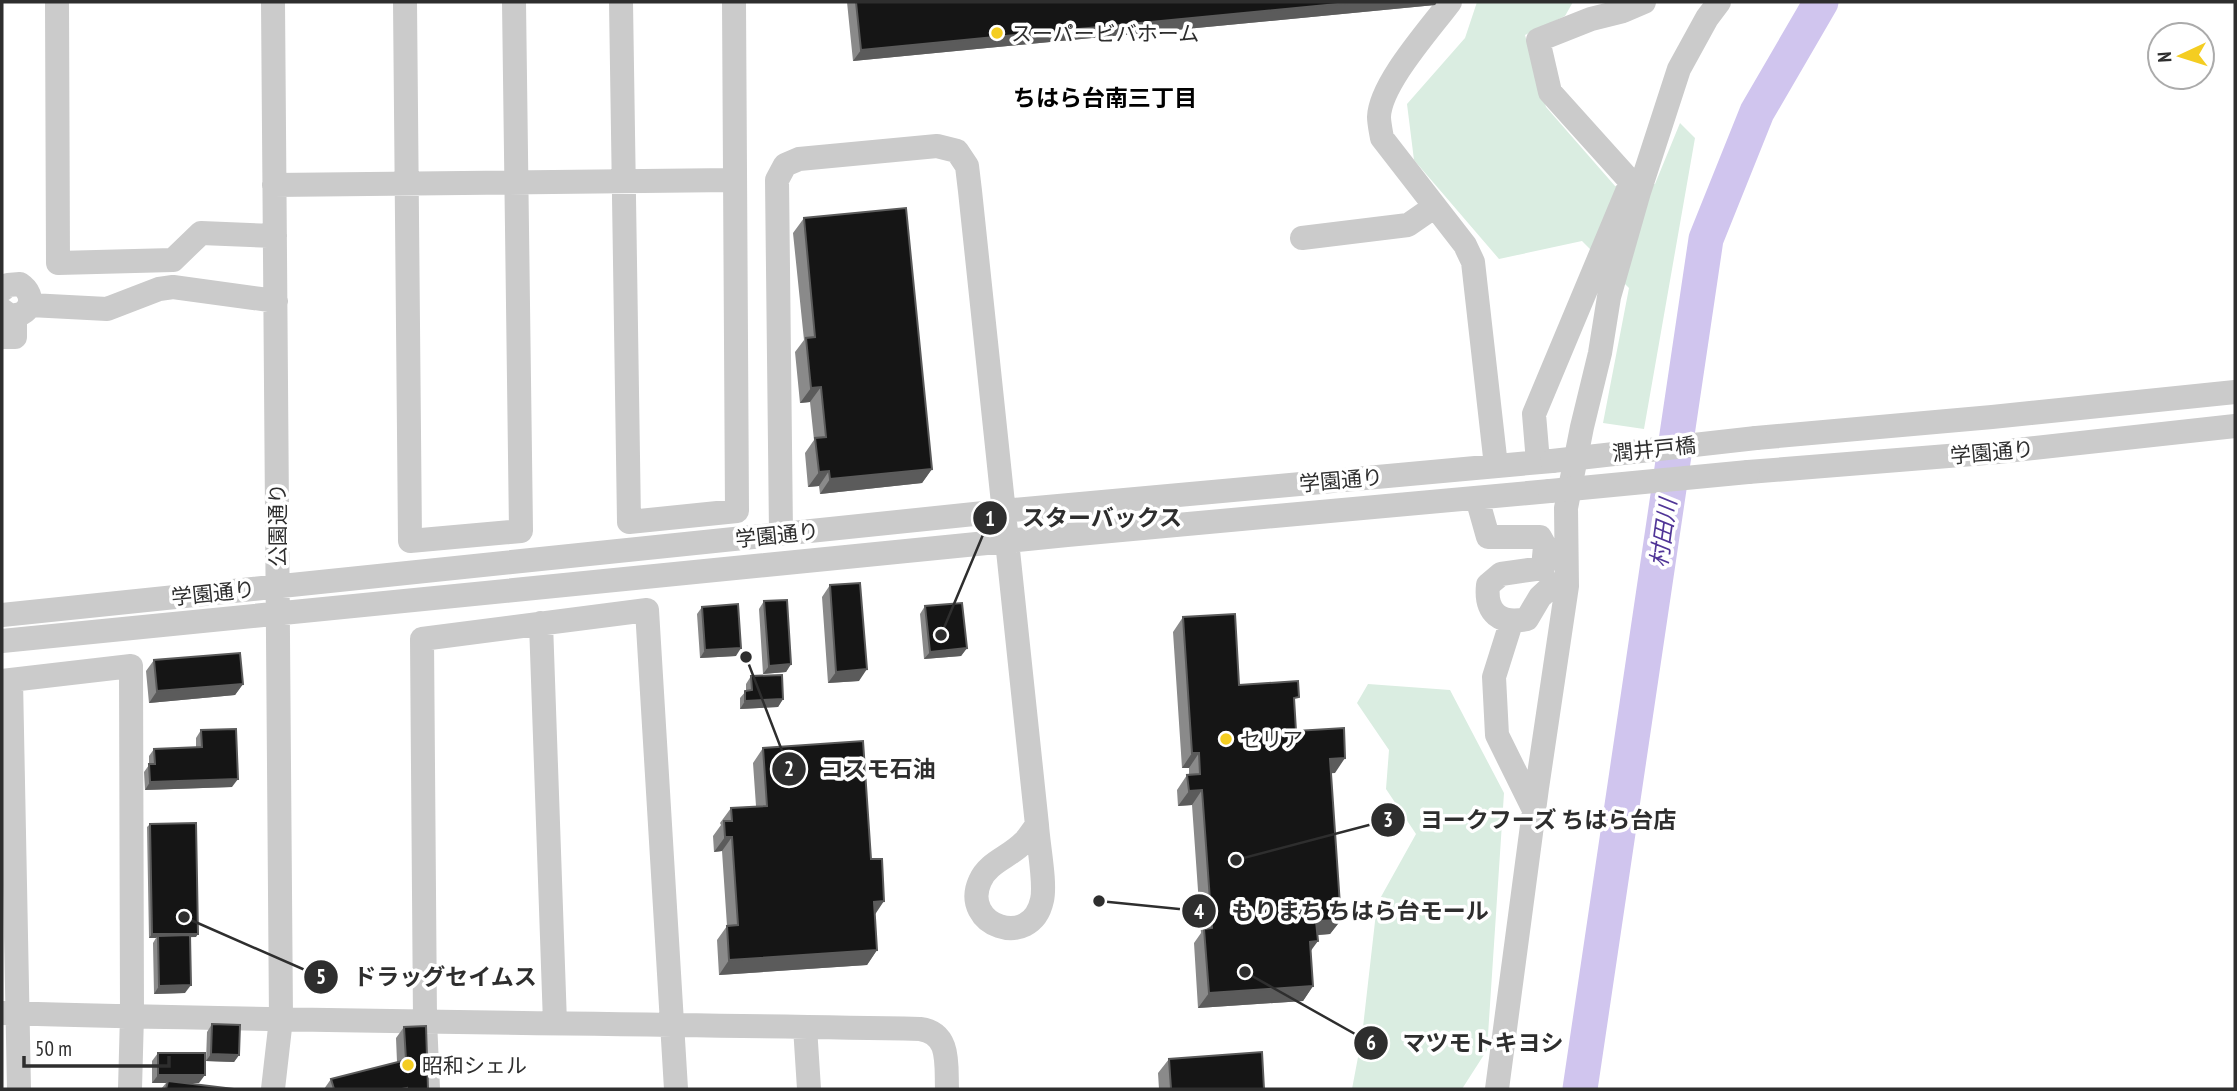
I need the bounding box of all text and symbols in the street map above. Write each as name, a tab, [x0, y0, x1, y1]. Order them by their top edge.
place label: スーパービバホーム	[1011, 20, 1199, 47]
north arrow	[2146, 21, 2216, 91]
marker: スーパービバホーム	[989, 25, 1005, 41]
text: N	[2152, 51, 2176, 63]
district label: ちはら台南三丁目	[1013, 83, 1197, 112]
street label: 潤井戸橋	[1611, 431, 1697, 467]
street label: 学園通り	[1949, 435, 2035, 469]
street label: 学園通り	[1298, 463, 1384, 497]
street label: 公園通り	[264, 483, 291, 567]
water label: 村田川	[1644, 494, 1683, 569]
callout: スターバックス	[972, 496, 1196, 540]
text: スターバックス	[1022, 503, 1182, 532]
text: 1	[985, 505, 995, 532]
street label: 学園通り	[734, 517, 820, 553]
street label: 学園通り	[170, 575, 256, 611]
place label: セリア	[1240, 726, 1303, 753]
marker: セリア	[1218, 731, 1234, 747]
callout: コスモ石油	[771, 747, 949, 791]
text: コスモ石油	[821, 754, 936, 783]
text: 2	[784, 755, 794, 782]
callout: ヨークフーズ ちはら台店	[1370, 798, 1691, 842]
text: ヨークフーズ ちはら台店	[1420, 805, 1676, 834]
text: 3	[1383, 806, 1393, 833]
callout: もりまち ちはら台モール	[1182, 889, 1503, 933]
text: もりまち ちはら台モール	[1231, 896, 1489, 925]
text: 4	[1194, 898, 1204, 925]
callout: ドラッグセイムス	[304, 955, 551, 999]
text: ドラッグセイムス	[353, 962, 537, 991]
text: 5	[316, 963, 326, 990]
callout: マツモトキヨシ	[1353, 1021, 1577, 1065]
scale bar	[24, 1024, 170, 1068]
text: マツモトキヨシ	[1403, 1028, 1564, 1057]
text: 6	[1366, 1029, 1376, 1056]
text: 50 m	[35, 1035, 72, 1062]
place label: 昭和シェル	[422, 1052, 527, 1079]
marker: 昭和シェル	[400, 1057, 416, 1073]

